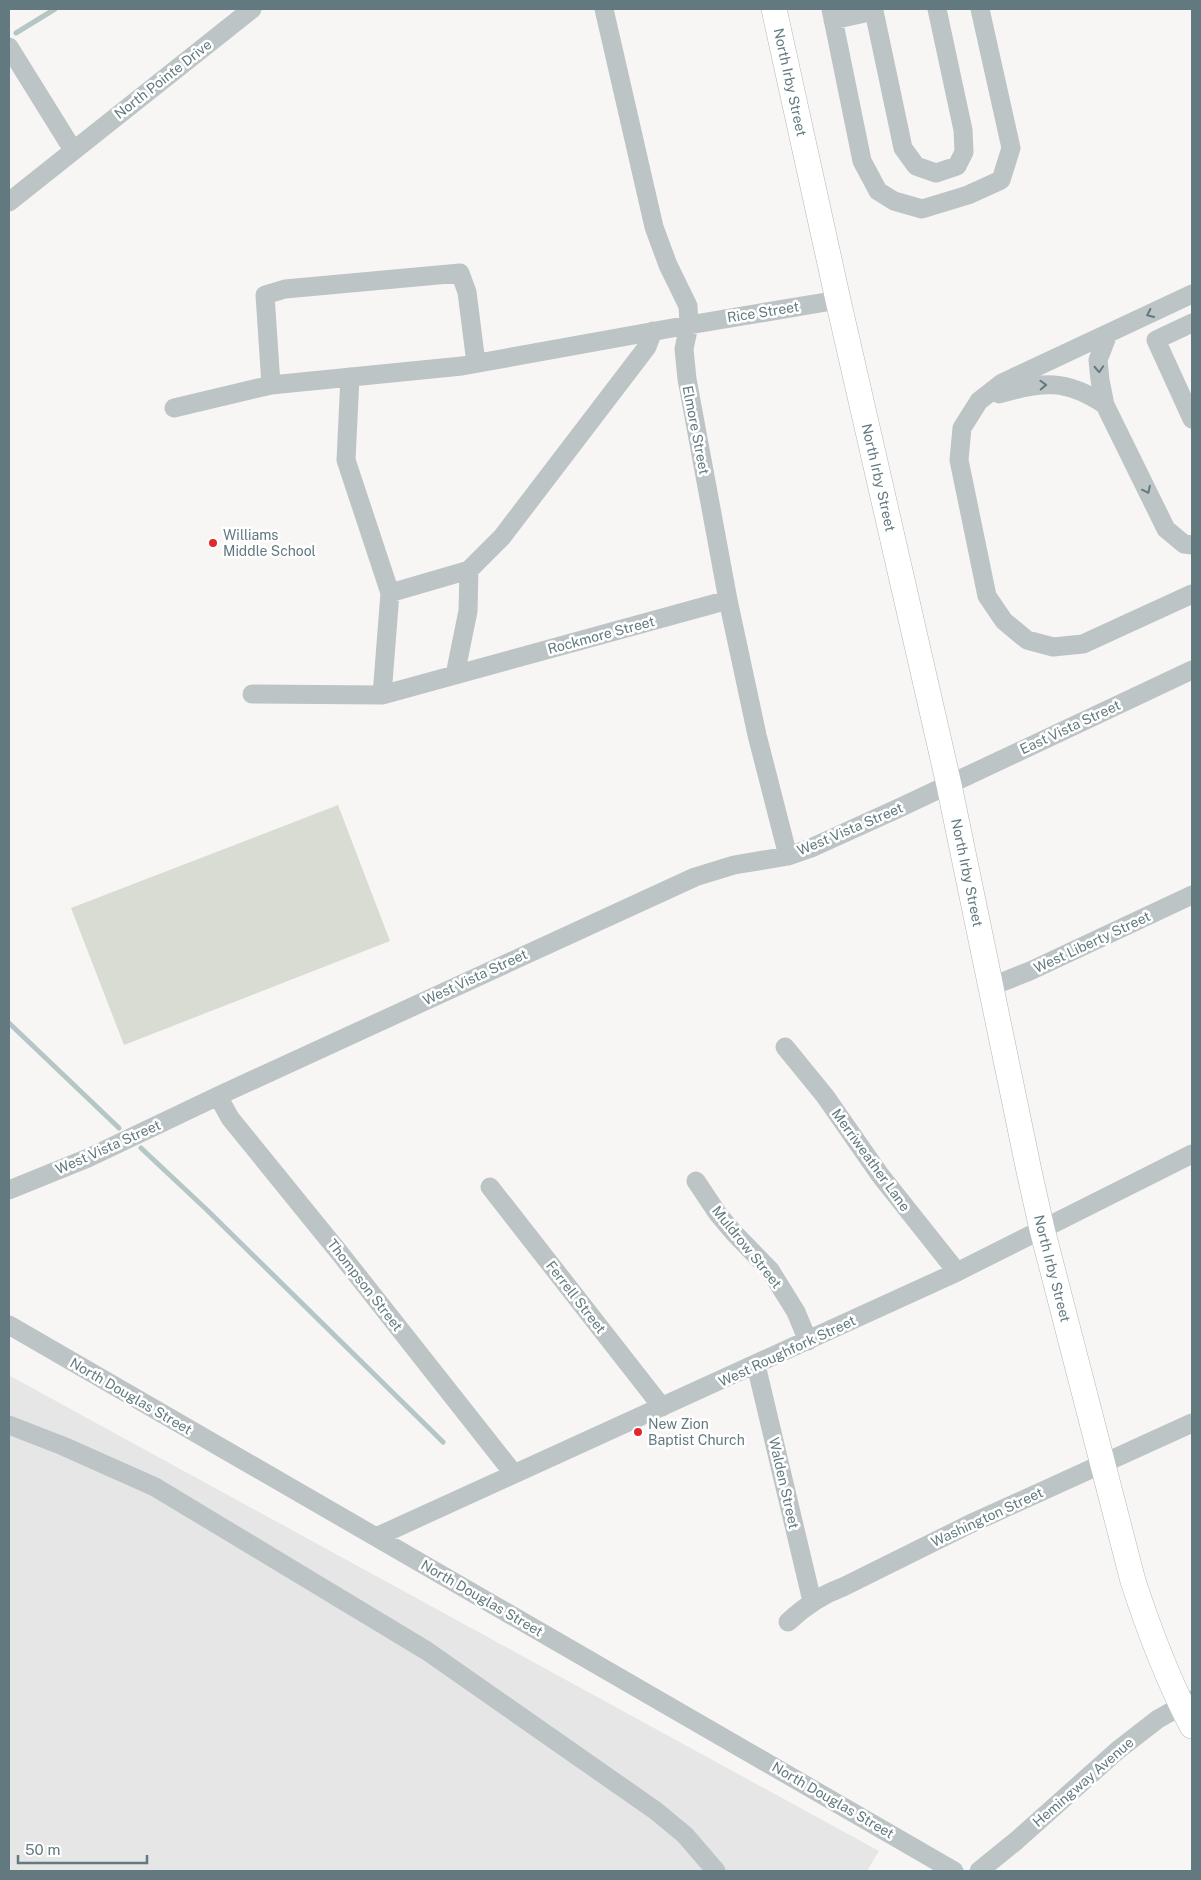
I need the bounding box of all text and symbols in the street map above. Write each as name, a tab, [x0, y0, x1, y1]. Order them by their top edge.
street label: North Irby Street	[770, 27, 810, 138]
street label: North Pointe Drive	[111, 36, 215, 122]
street label: Rice Street	[726, 298, 800, 326]
one-way arrow	[1146, 308, 1155, 319]
one-way arrow	[1093, 365, 1104, 373]
one-way arrow	[1039, 380, 1047, 391]
street label: Elmore Street	[680, 384, 712, 476]
street label: North Irby Street	[859, 422, 899, 533]
one-way arrow	[1141, 485, 1151, 494]
place label: Williams Middle School	[223, 527, 316, 559]
marker: Williams Middle School	[207, 537, 219, 549]
street label: Rockmore Street	[546, 613, 656, 657]
street label: East Vista Street	[1017, 697, 1123, 757]
street label: West Vista Street	[795, 800, 905, 858]
street label: North Irby Street	[948, 817, 986, 928]
street label: West Liberty Street	[1031, 908, 1153, 976]
street label: West Vista Street	[420, 946, 530, 1008]
street label: Merriweather Lane	[828, 1106, 914, 1214]
street label: West Vista Street	[53, 1117, 163, 1177]
street label: Muldrow Street	[709, 1203, 785, 1291]
street label: North Irby Street	[1031, 1213, 1074, 1324]
street label: Thompson Street	[324, 1236, 406, 1334]
street label: Ferrell Street	[543, 1258, 609, 1336]
street label: West Roughfork Street	[716, 1312, 858, 1390]
street label: North Douglas Street	[67, 1355, 195, 1437]
place label: New Zion Baptist Church	[648, 1416, 745, 1448]
marker: New Zion Baptist Church	[632, 1426, 644, 1438]
street label: Walden Street	[766, 1436, 802, 1530]
street label: Washington Street	[929, 1484, 1045, 1550]
street label: North Douglas Street	[418, 1557, 546, 1639]
street label: Hemingway Avenue	[1029, 1734, 1137, 1830]
street label: North Douglas Street	[769, 1759, 897, 1841]
scale bar	[18, 1832, 146, 1864]
text: 50 m	[25, 1841, 60, 1858]

